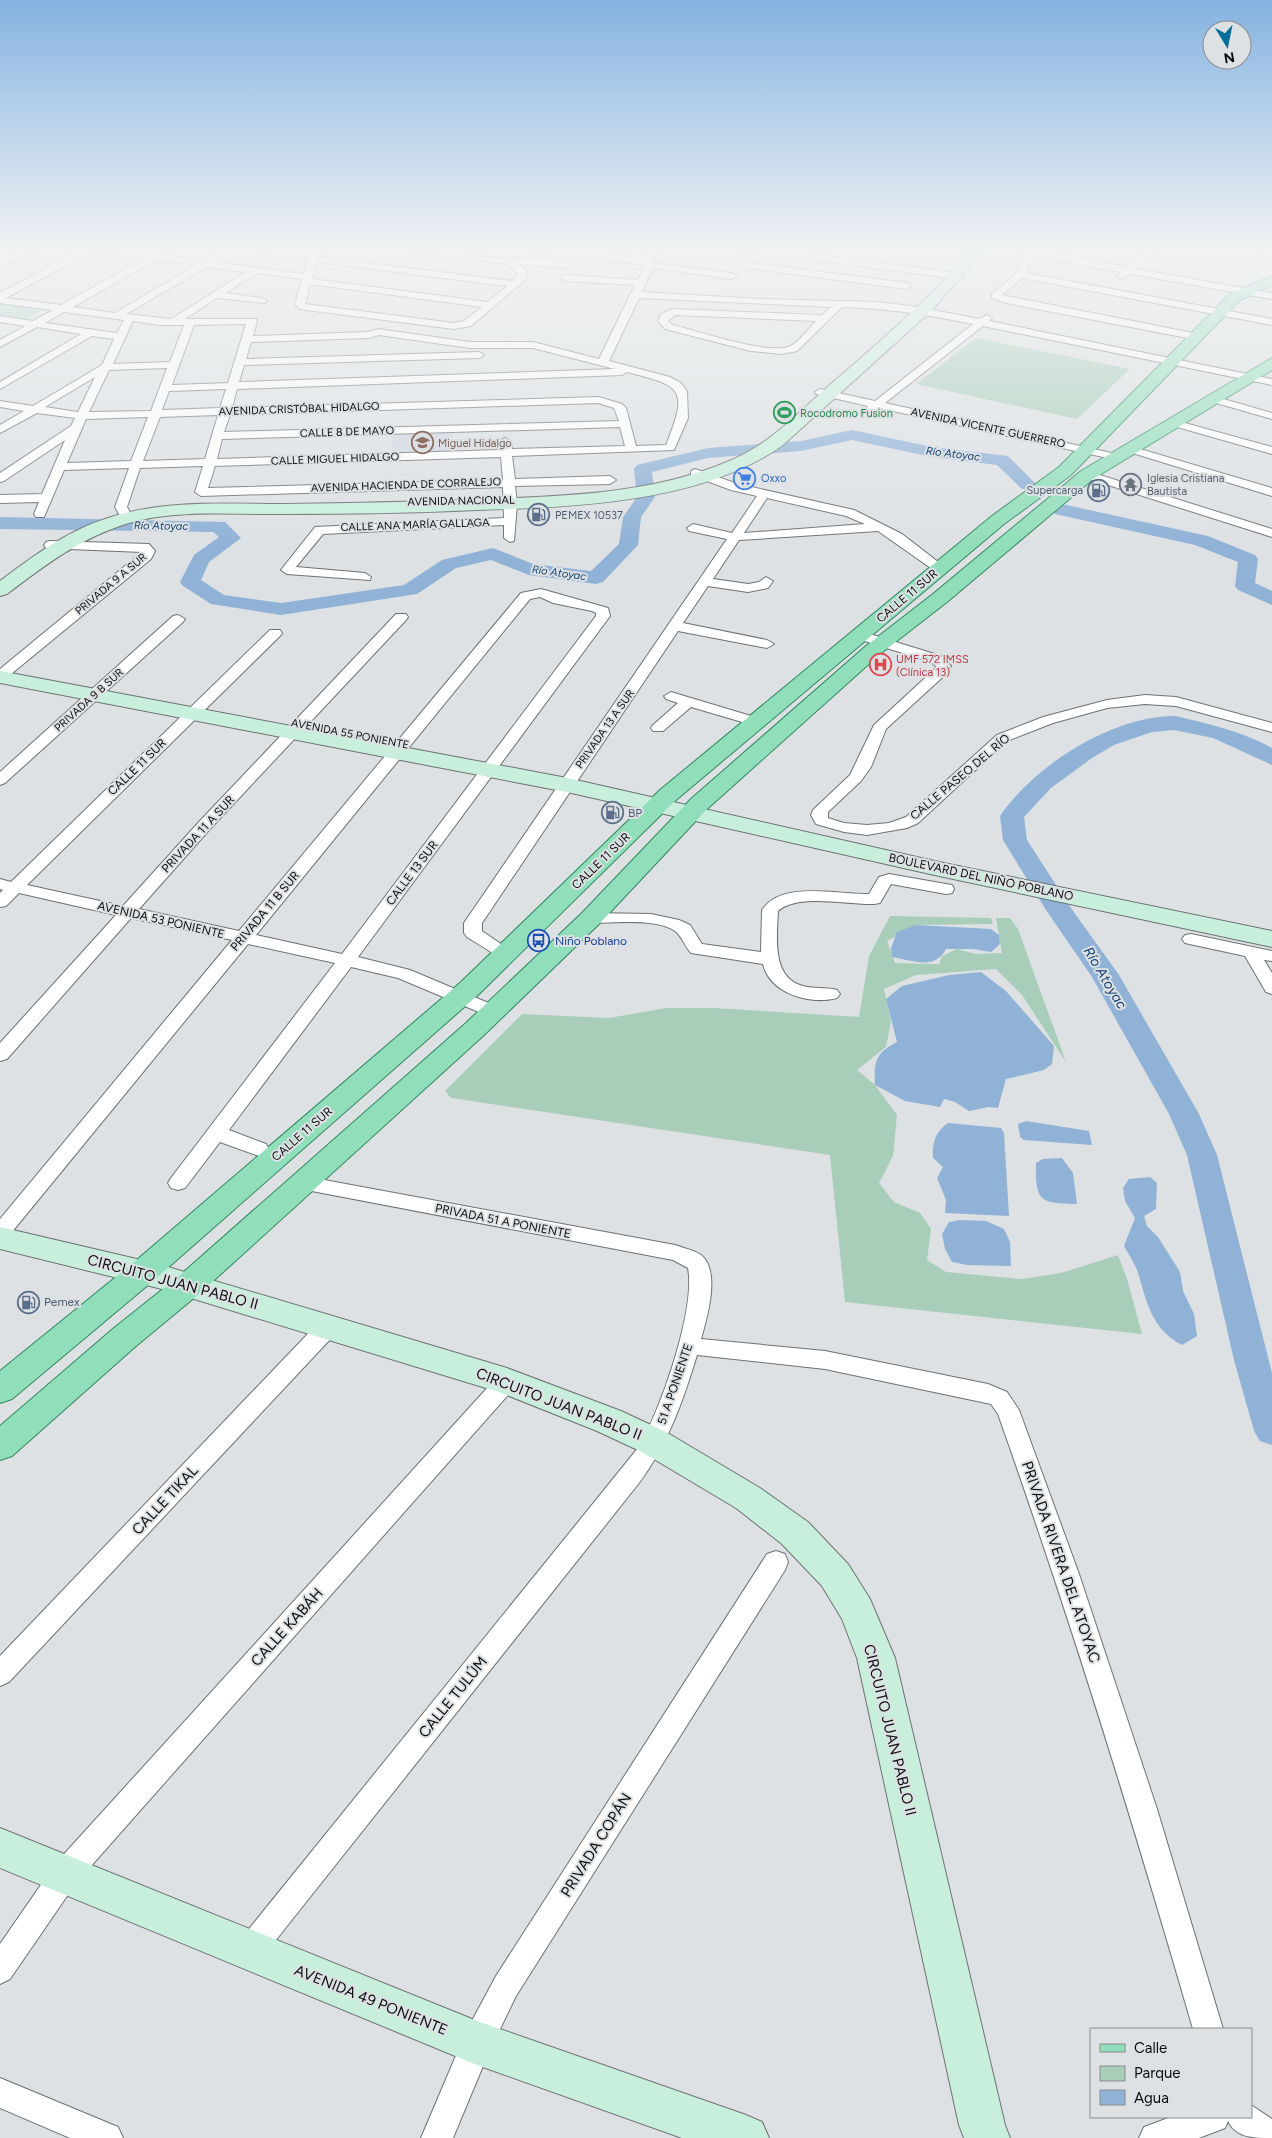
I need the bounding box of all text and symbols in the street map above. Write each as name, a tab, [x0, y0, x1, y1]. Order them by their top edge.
north arrow	[1202, 20, 1252, 70]
text: N	[1222, 48, 1236, 67]
street label: AVENIDA CRISTÓBAL HIDALGO	[218, 399, 380, 418]
sports icon: Rocodromo Fusion	[772, 401, 796, 425]
street label: AVENIDA VICENTE GUERRERO	[910, 405, 1067, 451]
place label: Rocodromo Fusion	[800, 407, 893, 420]
street label: CALLE 8 DE MAYO	[300, 424, 395, 440]
school or university icon: Miguel Hidalgo	[410, 431, 434, 455]
place label: Miguel Hidalgo	[438, 437, 512, 450]
water label: Río Atoyac	[925, 444, 981, 464]
street label: CALLE MIGUEL HIDALGO	[271, 450, 400, 468]
supermarket icon: Oxxo	[733, 466, 757, 490]
place label: Oxxo	[761, 472, 786, 485]
temple icon: Iglesia Cristiana Bautista	[1119, 472, 1143, 496]
place label: Iglesia Cristiana Bautista	[1147, 472, 1224, 498]
street label: AVENIDA HACIENDA DE CORRALEJO	[311, 475, 502, 495]
fuel station icon: Supercarga	[1087, 478, 1111, 502]
place label: Supercarga	[1027, 484, 1083, 497]
street label: AVENIDA NACIONAL	[407, 494, 515, 508]
fuel station icon: PEMEX 10537	[527, 503, 551, 527]
place label: PEMEX 10537	[555, 509, 623, 522]
street label: CALLE ANA MARÍA GALLAGA	[340, 516, 490, 534]
water label: Río Atoyac	[134, 519, 188, 533]
street label: PRIVADA 9 A SUR	[73, 550, 149, 618]
water label: Río Atoyac	[531, 563, 587, 583]
street label: CALLE 11 SUR	[874, 566, 940, 626]
hospital icon: UMF 572 IMSS (Clínica 13)	[868, 653, 892, 677]
place label: UMF 572 IMSS (Clínica 13)	[896, 653, 969, 679]
street label: PRIVADA 9 B SUR	[52, 666, 126, 734]
street label: PRIVADA 13 A SUR	[573, 687, 637, 771]
street label: AVENIDA 55 PONIENTE	[290, 716, 410, 752]
street label: CALLE PASEO DEL RÍO	[907, 731, 1013, 823]
street label: CALLE 11 SUR	[105, 736, 169, 798]
street label: PRIVADA 11 A SUR	[159, 793, 237, 875]
fuel station icon: BP	[600, 801, 624, 825]
place label: BP	[628, 806, 642, 820]
street label: CALLE 11 SUR	[569, 830, 633, 892]
street label: CALLE 13 SUR	[383, 838, 441, 908]
street label: BOULEVARD DEL NIÑO POBLANO	[887, 851, 1075, 903]
street label: PRIVADA 11 B SUR	[228, 868, 302, 954]
street label: AVENIDA 53 PONIENTE	[96, 899, 226, 941]
bus stop icon: Niño Poblano	[527, 929, 551, 953]
place label: Niño Poblano	[555, 934, 627, 948]
water label: Río Atoyac	[1080, 944, 1130, 1013]
street label: CALLE 11 SUR	[269, 1104, 335, 1164]
street label: PRIVADA 51 A PONIENTE	[434, 1201, 572, 1241]
street label: CIRCUITO JUAN PABLO II	[86, 1251, 260, 1313]
fuel station icon: Pemex	[16, 1290, 40, 1314]
place label: Pemex	[44, 1295, 80, 1309]
street label: 51 A PONIENTE	[655, 1342, 695, 1426]
street label: CIRCUITO JUAN PABLO II	[474, 1364, 644, 1444]
street label: PRIVADA RIVERA DEL ATOYAC	[1018, 1459, 1104, 1665]
street label: CALLE TIKAL	[128, 1461, 202, 1539]
street label: CALLE KABÁH	[247, 1584, 327, 1670]
street label: CIRCUITO JUAN PABLO II	[860, 1642, 920, 1818]
street label: CALLE TULÚM	[415, 1653, 491, 1741]
street label: PRIVADA COPÁN	[557, 1790, 635, 1900]
street label: AVENIDA 49 PONIENTE	[292, 1961, 450, 2039]
legend	[1090, 2028, 1252, 2118]
text: Calle	[1134, 2039, 1167, 2057]
text: Parque	[1134, 2064, 1181, 2082]
text: Agua	[1134, 2089, 1169, 2107]

